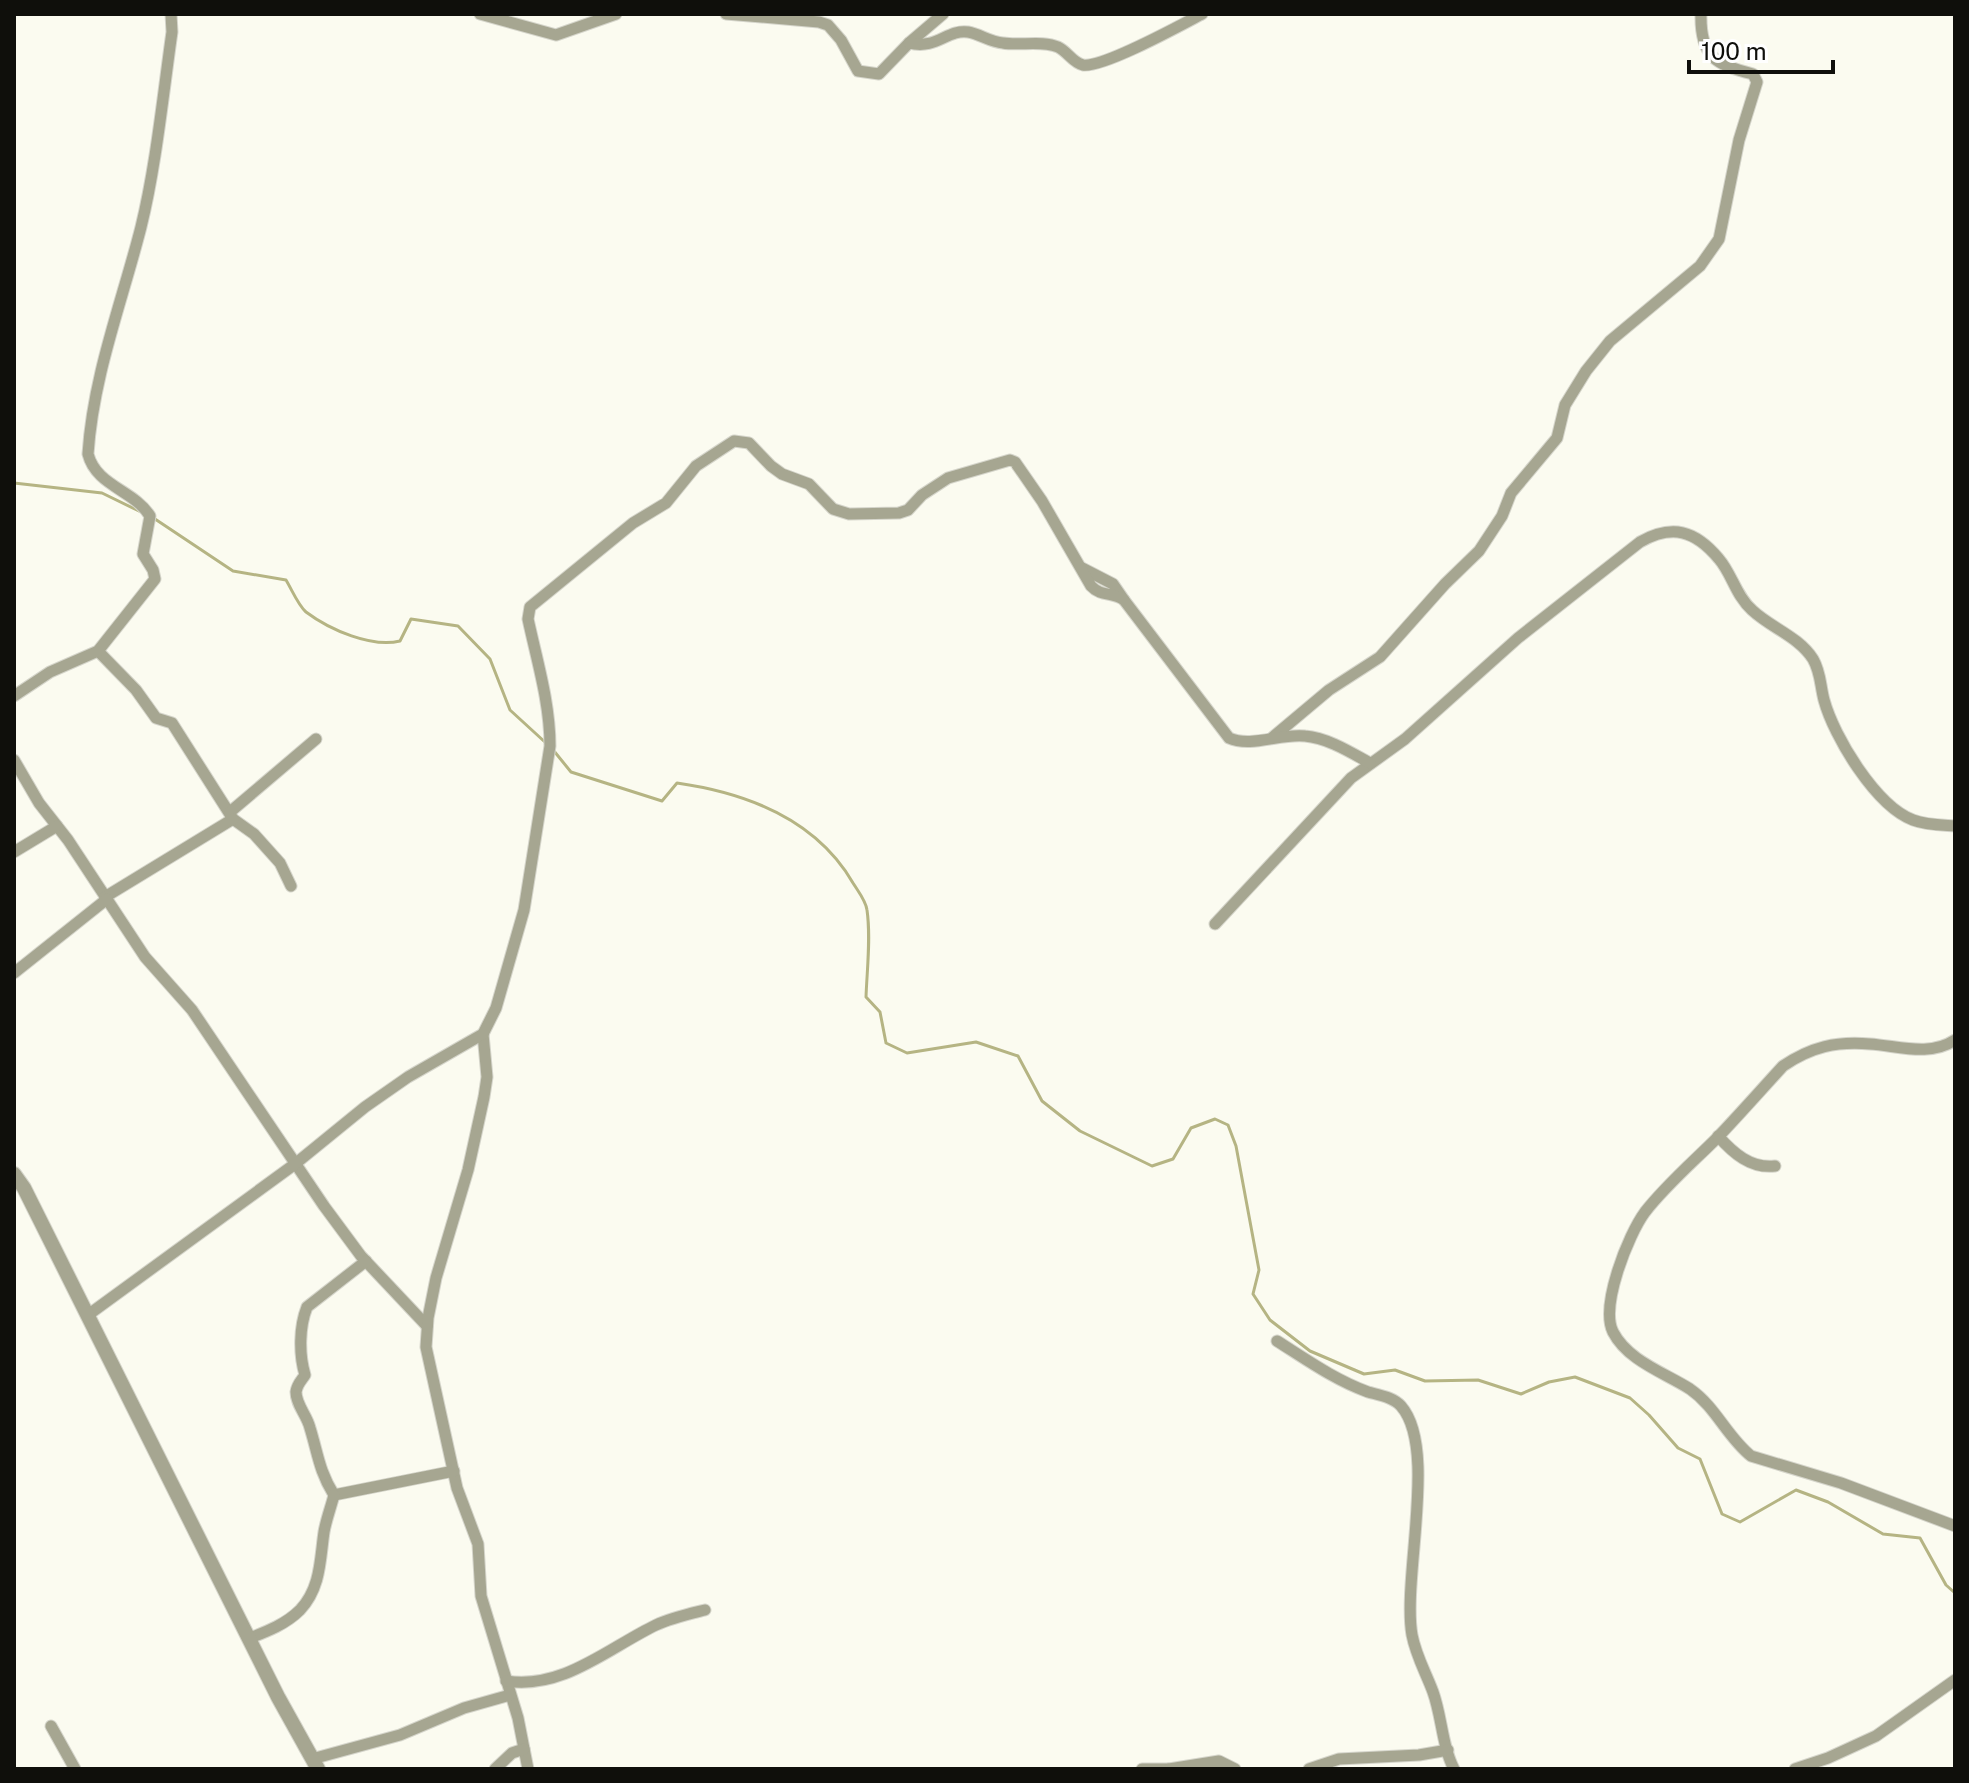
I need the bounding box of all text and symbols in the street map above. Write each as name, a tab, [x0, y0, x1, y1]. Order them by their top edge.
scale bar	[1689, 24, 1833, 74]
text: 100 m	[1701, 37, 1767, 65]

